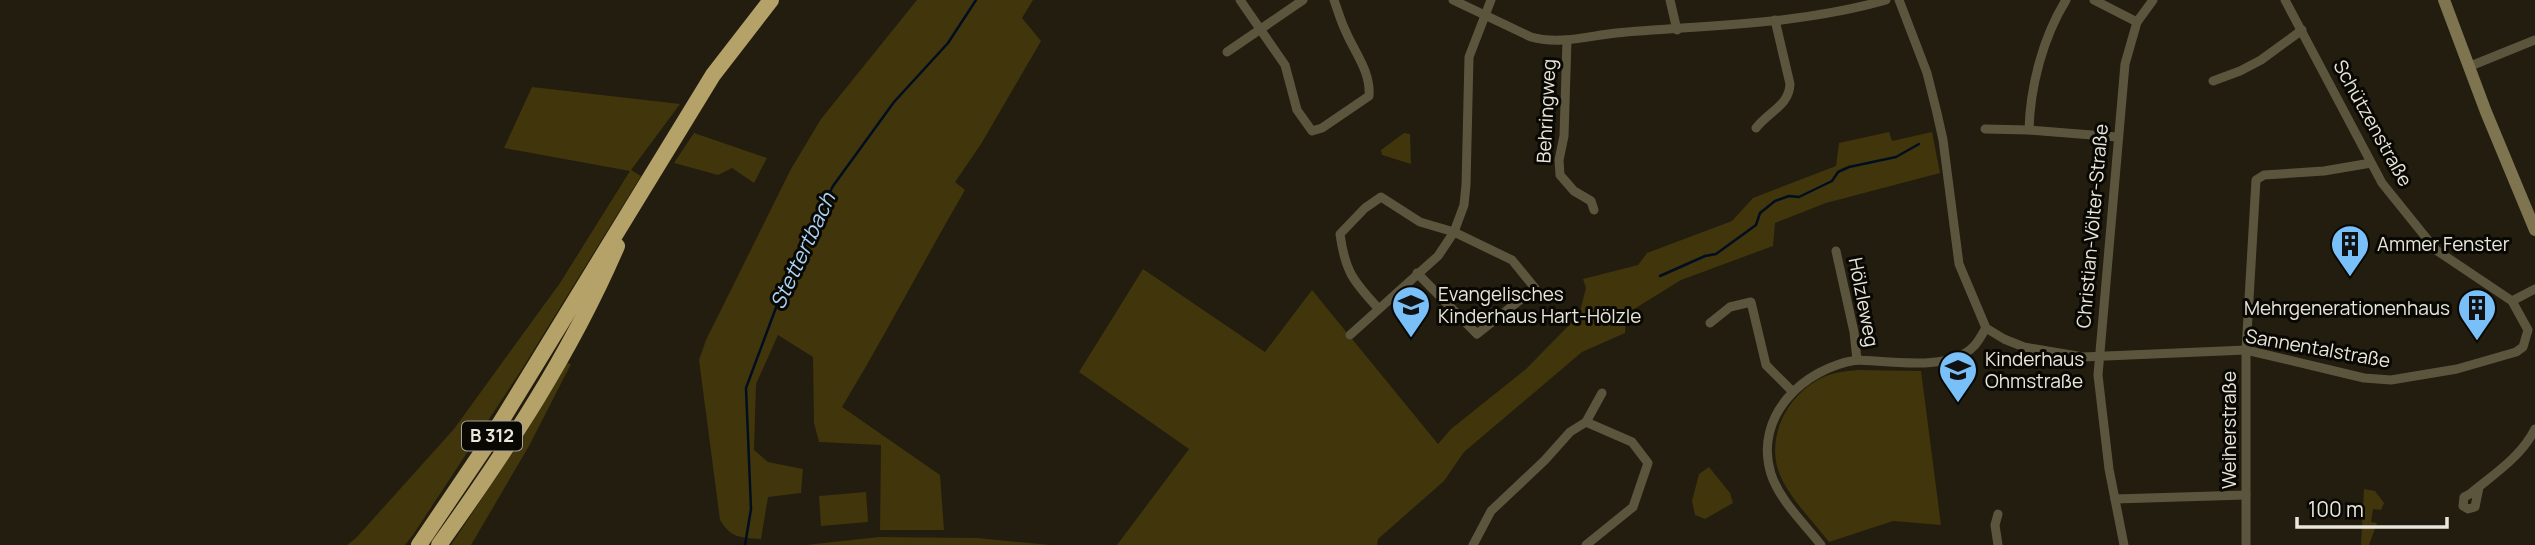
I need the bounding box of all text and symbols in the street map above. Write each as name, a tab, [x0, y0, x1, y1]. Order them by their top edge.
street label: Schützenstraße	[2327, 55, 2419, 191]
street label: Behringweg	[1530, 58, 1562, 164]
street label: Christian-Völter-Straße	[2070, 123, 2114, 329]
water label: Stettertbach	[763, 187, 842, 313]
building icon: Ammer Fenster	[2329, 223, 2371, 278]
place label: Ammer Fenster	[2377, 231, 2510, 257]
street label: Hölzleweg	[1843, 255, 1885, 349]
place label: Evangelisches Kinderhaus Hart-Hölzle	[1438, 281, 1641, 329]
school or university icon: Evangelisches Kinderhaus Hart-Hölzle	[1390, 284, 1432, 339]
building icon: Mehrgenerationenhaus	[2456, 287, 2498, 342]
place label: Mehrgenerationenhaus	[2244, 295, 2450, 321]
street label: Sannentalstraße	[2244, 322, 2392, 374]
place label: Kinderhaus Ohmstraße	[1985, 346, 2084, 394]
school or university icon: Kinderhaus Ohmstraße	[1937, 349, 1979, 404]
street label: Weiherstraße	[2216, 371, 2242, 489]
road number: B 312	[462, 422, 522, 450]
scale bar	[2297, 486, 2448, 530]
text: 100 m	[2308, 495, 2364, 523]

